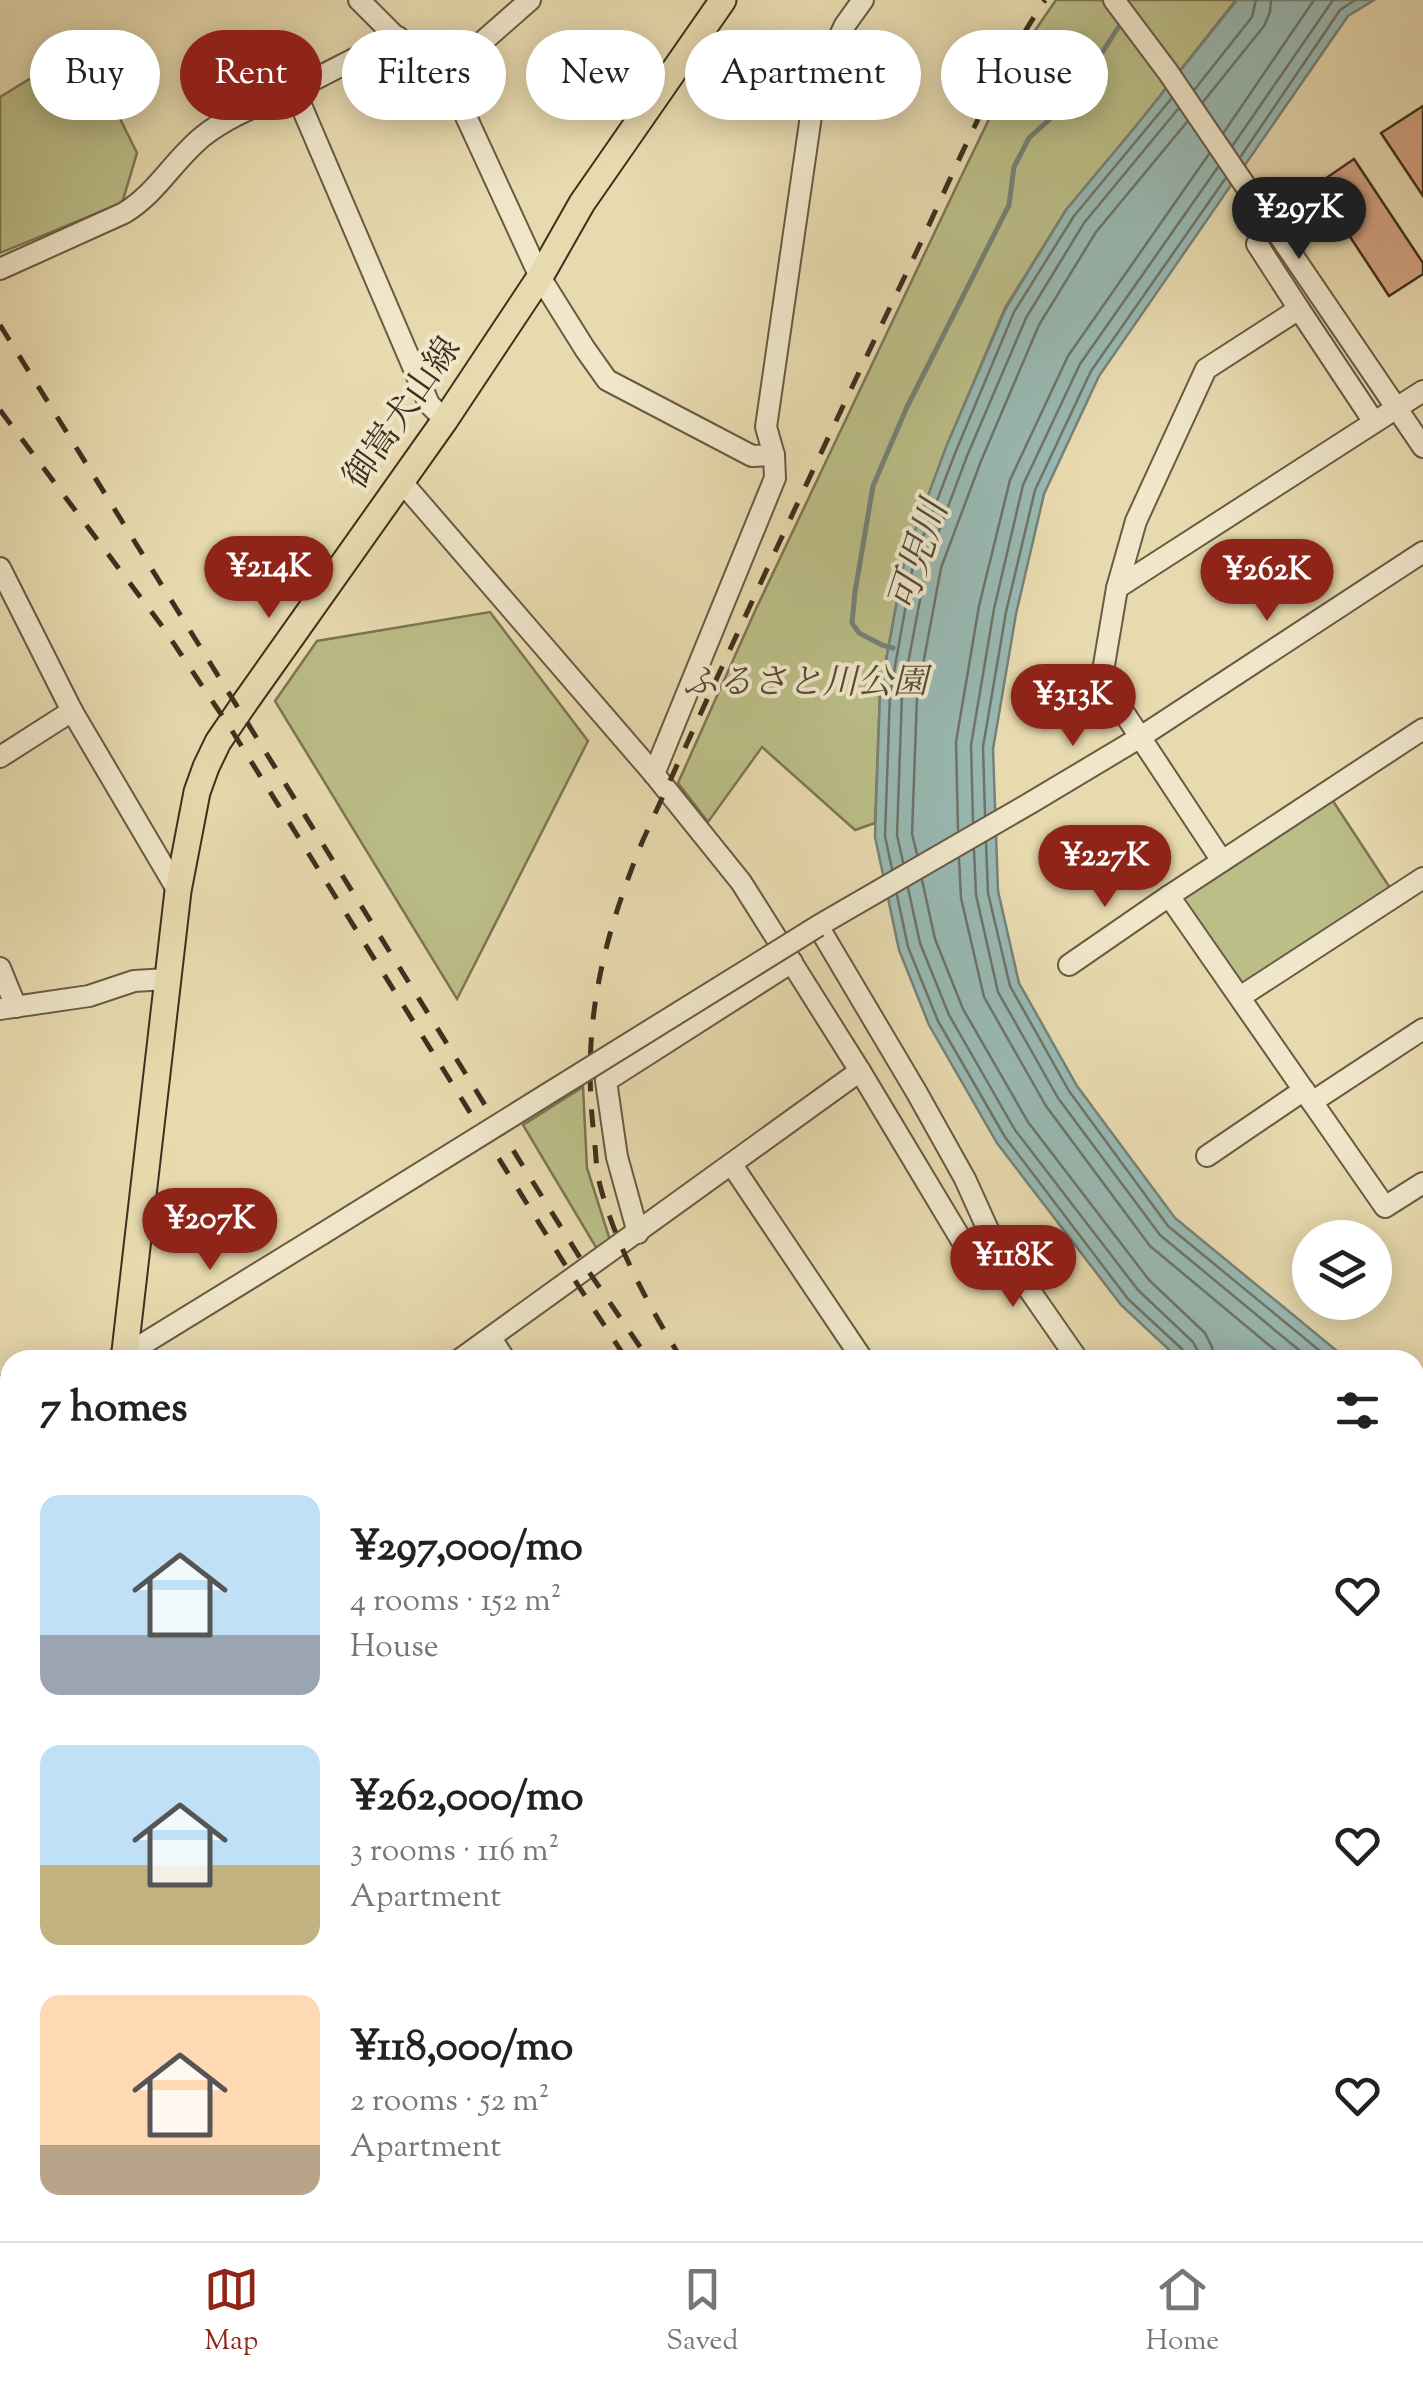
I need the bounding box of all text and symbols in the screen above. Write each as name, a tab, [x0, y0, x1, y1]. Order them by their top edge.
chip: Buy	[30, 30, 160, 120]
chip: Rent	[180, 30, 322, 120]
chip: Filters	[342, 30, 506, 120]
chip: New	[526, 30, 665, 120]
chip: Apartment	[685, 30, 921, 120]
chip: House	[941, 30, 1108, 120]
pin: ¥297K	[1229, 177, 1369, 262]
text: ¥297K	[1254, 186, 1344, 232]
street label: 御嵩犬山線	[333, 328, 475, 500]
water label: 可児川	[878, 491, 966, 620]
pin: ¥214K	[199, 536, 339, 621]
pin: ¥262K	[1197, 539, 1337, 624]
text: ¥214K	[226, 545, 312, 591]
text: ¥262K	[1223, 548, 1312, 594]
park label: ふるさと川公園	[682, 659, 932, 710]
pin: ¥313K	[1003, 664, 1143, 749]
text: ¥313K	[1033, 673, 1113, 719]
pin: ¥227K	[1035, 825, 1175, 910]
text: ¥227K	[1060, 834, 1150, 880]
pin: ¥207K	[140, 1188, 280, 1273]
text: ¥207K	[164, 1197, 256, 1243]
map controls	[1292, 1220, 1392, 1320]
button: layers	[1292, 1220, 1392, 1320]
pin: ¥118K	[943, 1225, 1083, 1310]
text: ¥118K	[972, 1234, 1054, 1280]
text: 7 homes	[40, 1380, 188, 1440]
icon: filters	[1330, 1383, 1385, 1438]
text: ¥297,000/mo	[350, 1519, 583, 1579]
icon: home	[120, 1535, 240, 1655]
icon: heart	[1330, 1568, 1385, 1623]
text: 4 rooms · 152 m²	[350, 1579, 562, 1625]
text: House	[350, 1625, 439, 1671]
text: ¥262,000/mo	[350, 1769, 583, 1829]
icon: home	[120, 1785, 240, 1905]
icon: heart	[1330, 1818, 1385, 1873]
text: 3 rooms · 116 m²	[350, 1829, 559, 1875]
text: Apartment	[350, 1875, 501, 1921]
text: ¥118,000/mo	[350, 2019, 573, 2079]
icon: home	[120, 2035, 240, 2155]
icon: heart	[1330, 2068, 1385, 2123]
text: 2 rooms · 52 m²	[350, 2079, 550, 2125]
text: Apartment	[350, 2125, 501, 2171]
tab: Map	[204, 2262, 259, 2362]
tab: Saved	[666, 2262, 738, 2362]
tab: Home	[1146, 2262, 1219, 2362]

